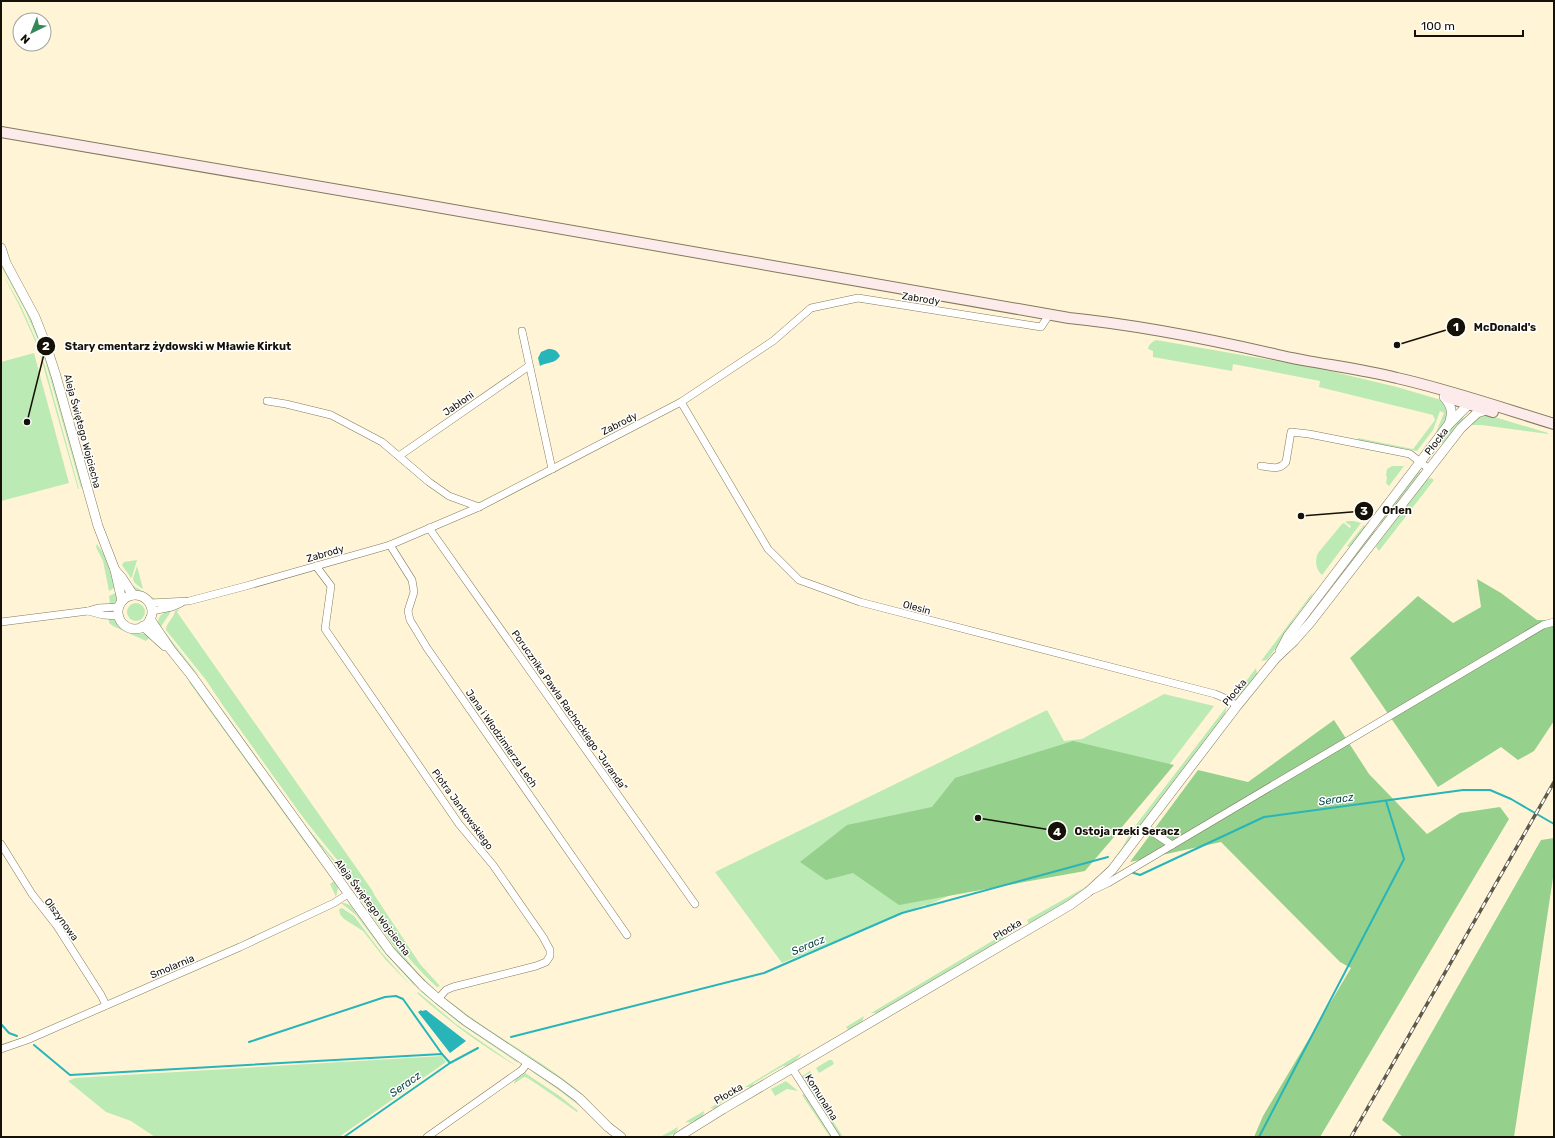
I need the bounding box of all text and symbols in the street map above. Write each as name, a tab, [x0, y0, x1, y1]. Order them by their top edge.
north arrow	[12, 12, 52, 52]
scale bar	[1415, 12, 1523, 38]
text: 100 m	[1421, 19, 1455, 33]
text: N	[18, 31, 33, 46]
street label: Zabrody	[901, 290, 941, 308]
callout: McDonald's	[1446, 316, 1545, 339]
text: 1	[1453, 320, 1459, 334]
text: McDonald's	[1474, 321, 1536, 334]
callout: Stary cmentarz żydowski w Mławie Kirkut	[36, 334, 299, 357]
text: 2	[42, 339, 50, 353]
text: Stary cmentarz żydowski w Mławie Kirkut	[65, 340, 291, 353]
street label: Aleja Świętego Wojciecha	[61, 373, 103, 490]
street label: Jabłoni	[441, 389, 476, 419]
street label: Zabrody	[600, 410, 640, 438]
street label: Płocka	[1423, 426, 1451, 458]
callout: Orlen	[1354, 499, 1420, 522]
text: 3	[1360, 504, 1368, 518]
text: Orlen	[1382, 504, 1412, 517]
street label: Zabrody	[305, 543, 346, 565]
street label: Olesin	[901, 598, 932, 617]
street label: Porucznika Pawła Rachockiego "Juranda"	[509, 628, 630, 793]
street label: Płocka	[1220, 677, 1249, 708]
street label: Jana i Włodzimierza Lech	[463, 687, 540, 790]
street label: Piotra Jankowskiego	[429, 767, 496, 852]
water label: Seracz	[1318, 791, 1355, 808]
callout: Ostoja rzeki Seracz	[1047, 820, 1188, 843]
text: 4	[1053, 825, 1061, 839]
text: Ostoja rzeki Seracz	[1074, 825, 1180, 838]
street label: Aleja Świętego Wojciecha	[332, 857, 412, 958]
street label: Olszynowa	[42, 896, 81, 943]
street label: Płocka	[991, 917, 1024, 943]
water label: Seracz	[789, 932, 827, 958]
street label: Smolarnia	[149, 952, 196, 982]
water label: Seracz	[387, 1069, 424, 1100]
street label: Komunalna	[802, 1072, 840, 1123]
street label: Płocka	[712, 1081, 745, 1107]

